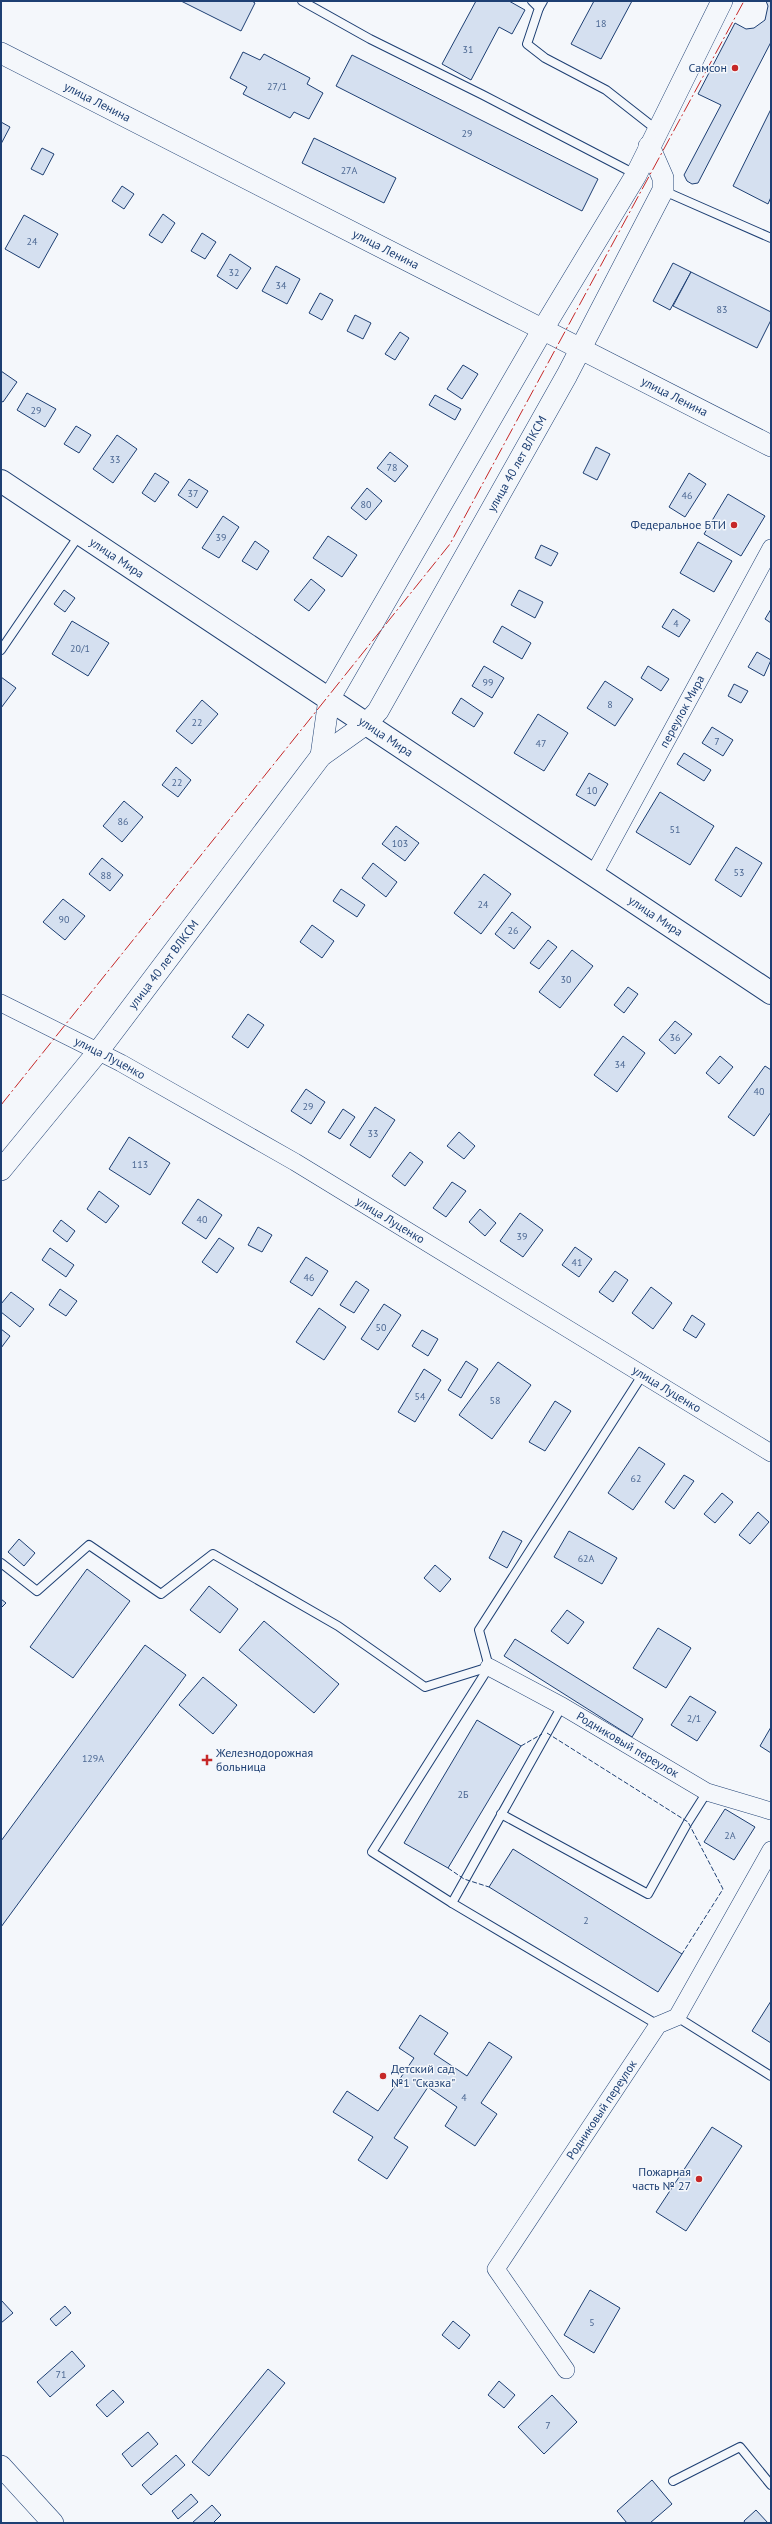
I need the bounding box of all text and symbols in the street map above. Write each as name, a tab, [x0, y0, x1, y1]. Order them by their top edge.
house number: 18	[596, 17, 606, 30]
house number: 31	[463, 43, 473, 56]
place label: Самсон	[688, 60, 727, 75]
marker: Самсон	[730, 63, 740, 73]
street label: улица Ленина	[62, 78, 133, 125]
house number: 27/1	[267, 80, 287, 93]
house number: 29	[462, 127, 472, 140]
house number: 27А	[341, 164, 358, 177]
street label: улица Ленина	[350, 226, 422, 272]
house number: 24	[27, 235, 38, 248]
house number: 32	[229, 266, 239, 279]
house number: 34	[276, 279, 287, 292]
house number: 83	[717, 303, 727, 316]
street label: улица Ленина	[639, 373, 710, 419]
house number: 29	[31, 404, 41, 417]
street label: улица 40 лет ВЛКСМ	[484, 413, 550, 514]
house number: 33	[110, 453, 120, 466]
house number: 78	[387, 461, 397, 474]
house number: 37	[188, 487, 198, 500]
house number: 46	[682, 489, 692, 502]
house number: 80	[361, 498, 372, 511]
place label: Федеральное БТИ	[631, 517, 726, 532]
marker: Федеральное БТИ	[729, 520, 739, 530]
house number: 39	[216, 531, 226, 544]
street label: улица Мира	[87, 534, 147, 581]
house number: 4	[673, 617, 679, 630]
house number: 20/1	[70, 642, 90, 655]
street label: переулок Мира	[656, 672, 708, 750]
house number: 99	[483, 676, 493, 689]
house number: 8	[607, 698, 613, 711]
street label: улица Мира	[356, 713, 416, 760]
house number: 22	[192, 716, 202, 729]
house number: 7	[714, 735, 720, 748]
house number: 47	[536, 737, 546, 750]
house number: 22	[172, 776, 182, 789]
house number: 10	[587, 784, 598, 797]
house number: 86	[118, 815, 128, 828]
house number: 51	[670, 823, 680, 836]
house number: 103	[392, 837, 408, 850]
house number: 53	[734, 866, 744, 879]
house number: 88	[101, 869, 111, 882]
street label: улица Мира	[626, 892, 686, 939]
house number: 24	[478, 898, 489, 911]
house number: 90	[59, 913, 70, 926]
street label: улица 40 лет ВЛКСМ	[125, 917, 202, 1012]
house number: 26	[508, 924, 518, 937]
house number: 30	[561, 973, 572, 986]
house number: 36	[670, 1031, 680, 1044]
street label: улица Луценко	[72, 1033, 148, 1082]
house number: 34	[615, 1058, 626, 1071]
house number: 40	[754, 1085, 765, 1098]
house number: 29	[303, 1100, 313, 1113]
house number: 33	[368, 1127, 378, 1140]
house number: 113	[132, 1158, 148, 1171]
street label: улица Луценко	[353, 1193, 428, 1247]
house number: 40	[197, 1213, 208, 1226]
house number: 39	[517, 1230, 527, 1243]
house number: 41	[572, 1256, 582, 1269]
house number: 46	[304, 1271, 314, 1284]
house number: 50	[376, 1321, 387, 1334]
street label: улица Луценко	[630, 1362, 704, 1416]
house number: 54	[415, 1390, 426, 1403]
house number: 58	[490, 1394, 500, 1407]
house number: 62	[631, 1472, 641, 1485]
house number: 62А	[578, 1552, 595, 1565]
street label: Родниковый переулок	[574, 1708, 682, 1781]
house number: 2/1	[687, 1712, 701, 1725]
place label: Железнодорожная больница	[215, 1745, 313, 1774]
house number: 129А	[82, 1752, 104, 1765]
marker: Железнодорожная больница	[201, 1754, 213, 1766]
house number: 2Б	[458, 1788, 469, 1801]
house number: 2А	[724, 1829, 736, 1842]
house number: 2	[583, 1914, 589, 1927]
street label: Родниковый переулок	[563, 2057, 640, 2162]
place label: Детский сад №1 "Сказка"	[391, 2061, 455, 2090]
marker: Детский сад №1 "Сказка"	[378, 2071, 388, 2081]
house number: 4	[461, 2091, 467, 2104]
place label: Пожарная часть № 27	[632, 2164, 691, 2193]
marker: Пожарная часть № 27	[694, 2174, 704, 2184]
house number: 5	[589, 2316, 595, 2329]
house number: 71	[56, 2368, 66, 2381]
house number: 7	[545, 2419, 551, 2432]

